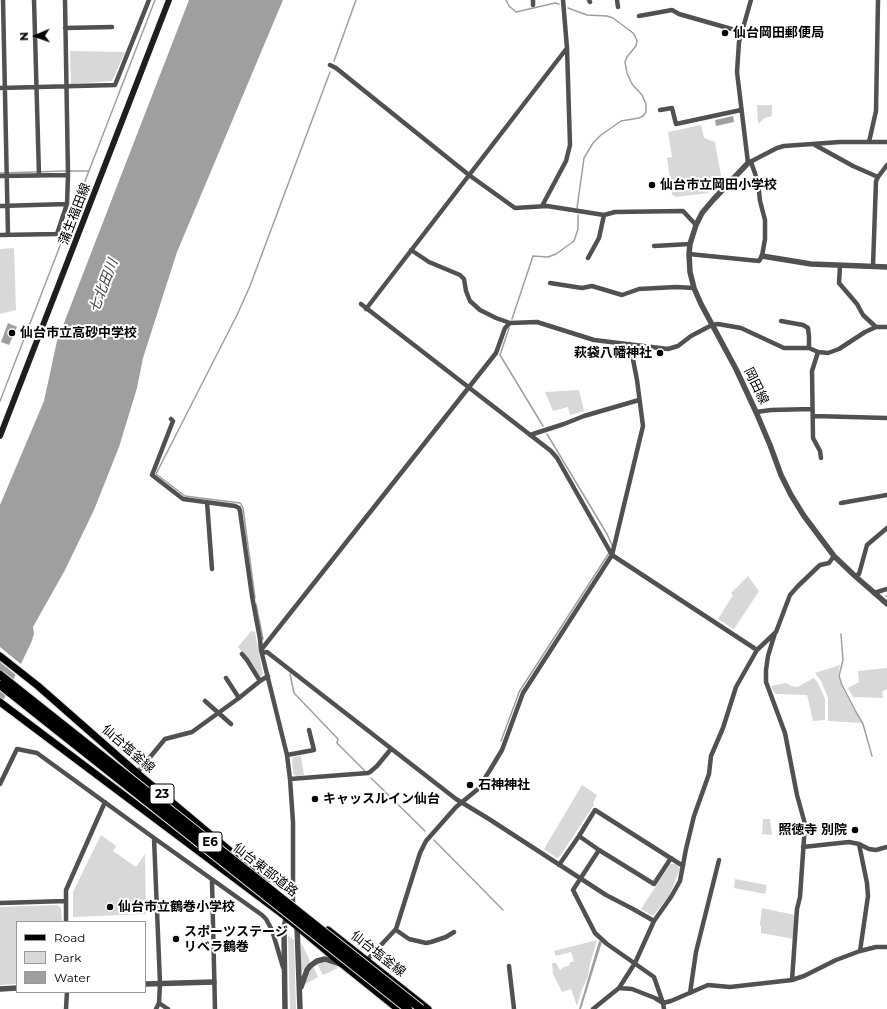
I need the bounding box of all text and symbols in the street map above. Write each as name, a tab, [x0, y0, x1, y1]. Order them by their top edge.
north arrow	[16, 16, 56, 56]
place label: 仙台岡田郵便局	[733, 25, 824, 41]
marker: 仙台岡田郵便局	[720, 28, 730, 38]
text: N	[17, 32, 31, 41]
place label: 仙台市立岡田小学校	[660, 177, 777, 193]
marker: 仙台市立岡田小学校	[647, 180, 657, 190]
street label: 蒲生福田線	[56, 181, 94, 247]
water label: 七北田川	[86, 257, 122, 315]
place label: 仙台市立高砂中学校	[20, 325, 137, 341]
marker: 仙台市立高砂中学校	[7, 328, 17, 338]
place label: 萩袋八幡神社	[574, 345, 652, 361]
marker: 萩袋八幡神社	[655, 348, 665, 358]
street label: 岡田線	[740, 365, 772, 407]
street label: 仙台塩釜線	[98, 722, 158, 776]
place label: 石神神社	[478, 777, 530, 793]
marker: 石神神社	[465, 780, 475, 790]
road number: 23	[150, 784, 174, 804]
place label: キャッスルイン仙台	[323, 791, 440, 807]
marker: キャッスルイン仙台	[310, 794, 320, 804]
place label: 照徳寺 別院	[778, 822, 847, 838]
marker: 照徳寺 別院	[850, 825, 860, 835]
road number: E6	[198, 832, 222, 852]
street label: 仙台東部道路	[229, 840, 301, 900]
place label: 仙台市立鶴巻小学校	[118, 899, 235, 915]
marker: 仙台市立鶴巻小学校	[105, 902, 115, 912]
legend	[16, 921, 146, 993]
place label: スポーツステージ リベラ鶴巻	[184, 924, 288, 955]
street label: 仙台塩釜線	[348, 928, 408, 980]
text: Road	[54, 930, 85, 945]
marker: スポーツステージ リベラ鶴巻	[171, 934, 181, 944]
text: Park	[54, 950, 81, 965]
text: Water	[54, 970, 90, 985]

